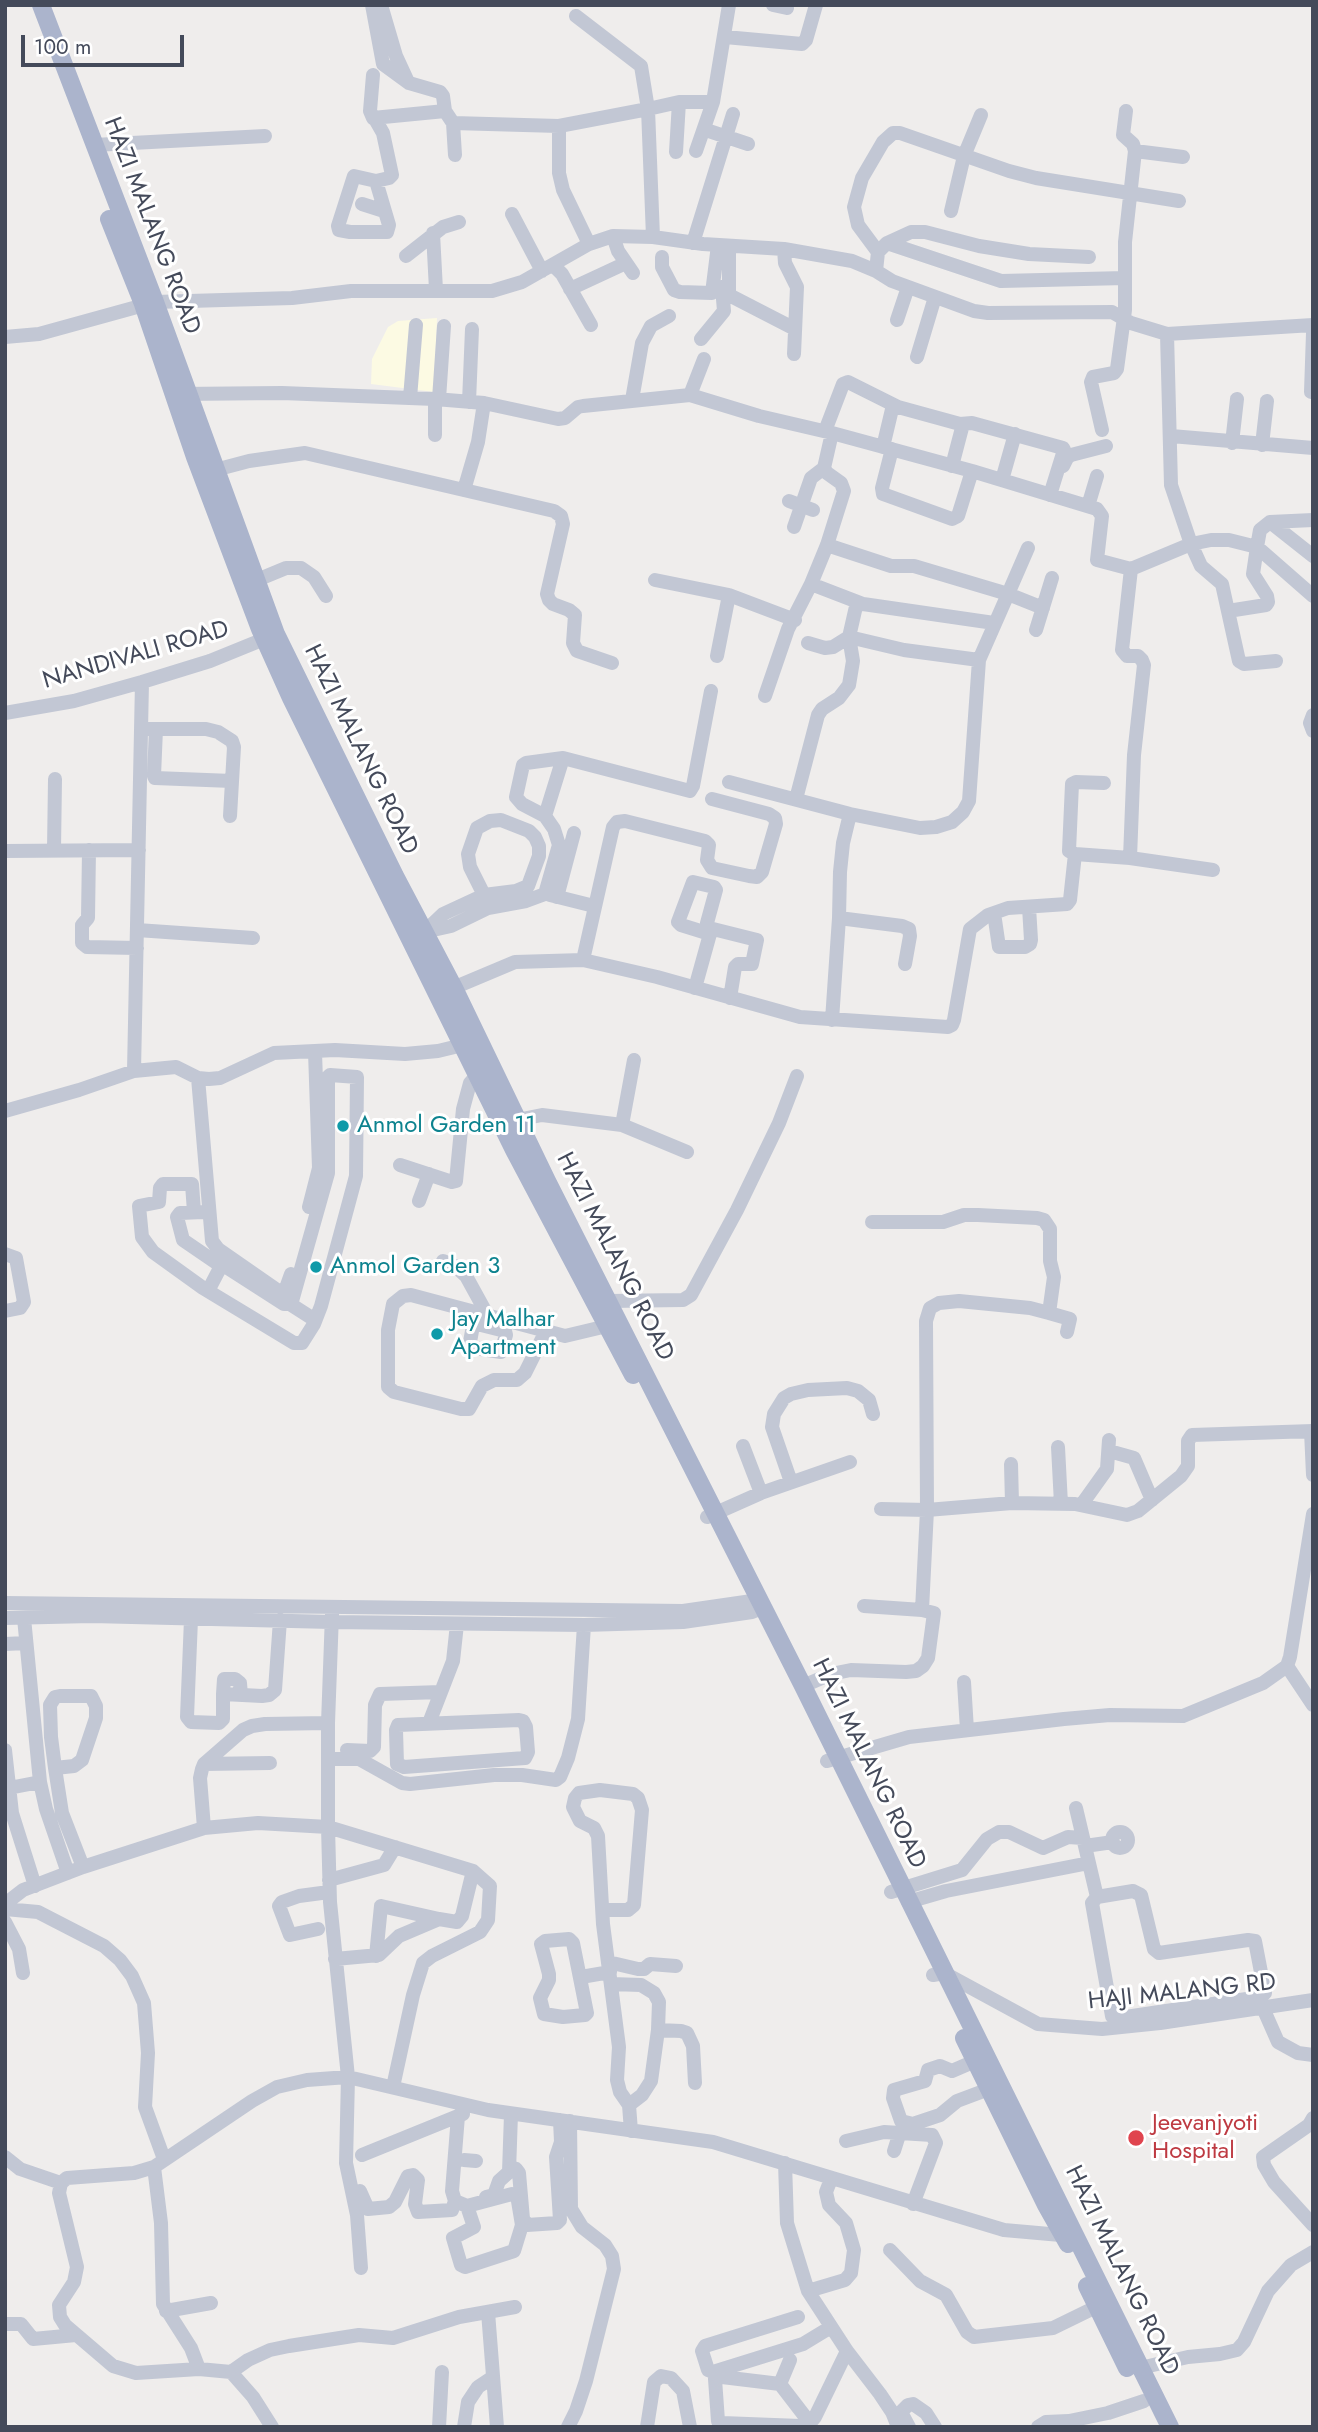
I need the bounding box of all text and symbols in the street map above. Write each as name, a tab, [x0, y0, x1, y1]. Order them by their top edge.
scale bar	[24, 21, 187, 65]
text: 100 m	[34, 32, 91, 62]
street label: HAZI MALANG ROAD	[96, 113, 206, 339]
street label: NANDIVALI ROAD	[40, 616, 232, 696]
street label: HAZI MALANG ROAD	[297, 640, 423, 860]
place label: Anmol Garden 11	[357, 1112, 536, 1140]
marker: Anmol Garden 11	[335, 1118, 351, 1134]
street label: HAZI MALANG ROAD	[549, 1148, 679, 1366]
place label: Anmol Garden 3	[330, 1253, 500, 1281]
marker: Anmol Garden 3	[308, 1259, 324, 1275]
place label: Jay Malhar Apartment	[451, 1306, 555, 1362]
marker: Jay Malhar Apartment	[429, 1326, 445, 1342]
street label: HAZI MALANG ROAD	[805, 1654, 931, 1874]
street label: HAJI MALANG RD	[1087, 1969, 1277, 2017]
place label: Jeevanjyoti Hospital	[1152, 2110, 1258, 2166]
marker: Jeevanjyoti Hospital	[1126, 2128, 1146, 2148]
street label: HAZI MALANG ROAD	[1058, 2161, 1184, 2381]

